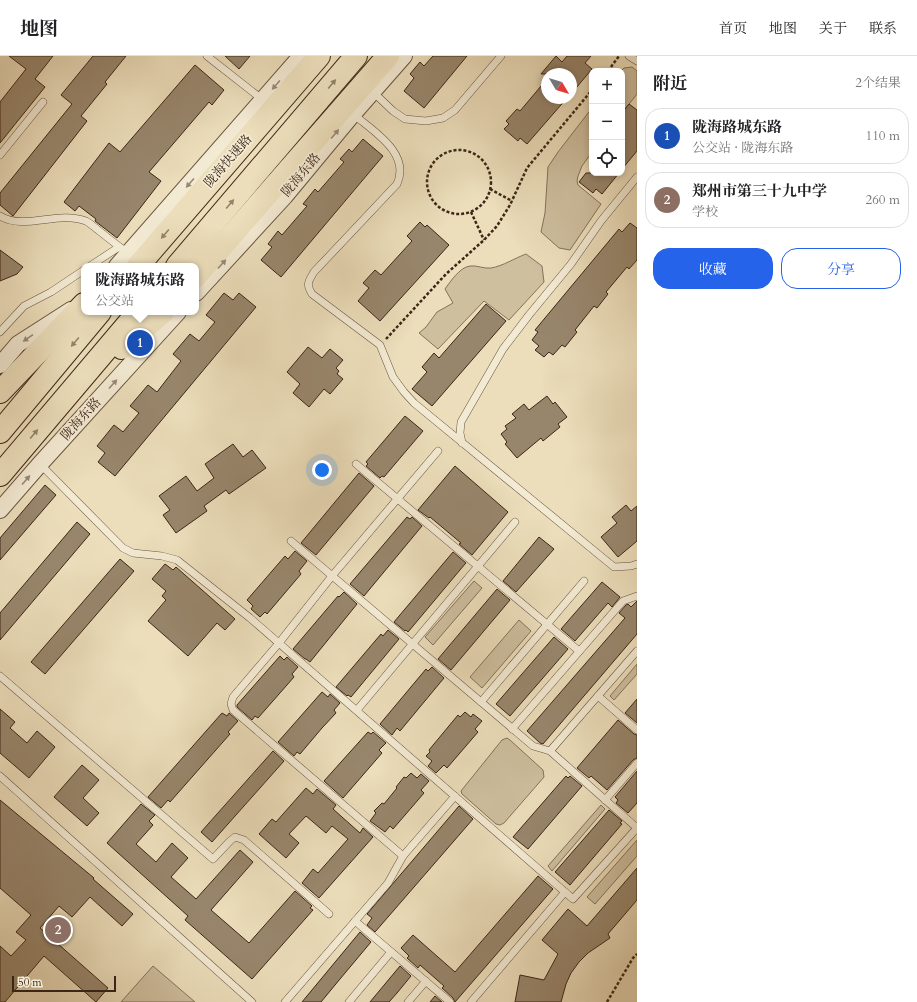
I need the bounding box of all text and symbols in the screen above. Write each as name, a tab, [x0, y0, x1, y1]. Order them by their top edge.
text: 地图	[20, 16, 58, 42]
text: 首页	[719, 19, 747, 38]
text: 地图	[769, 19, 797, 38]
text: 关于	[819, 19, 847, 38]
text: 联系	[869, 19, 897, 38]
north arrow	[541, 68, 577, 104]
map controls	[589, 68, 625, 176]
button: +	[589, 68, 625, 104]
text: 附近	[653, 72, 687, 95]
text: 2个结果	[855, 74, 901, 92]
one-way arrow	[328, 79, 337, 89]
one-way arrow	[271, 80, 280, 91]
button: −	[589, 104, 625, 140]
text: 陇海路城东路	[692, 117, 782, 137]
text: 1	[664, 127, 670, 145]
text: 110 m	[866, 127, 900, 145]
one-way arrow	[331, 129, 340, 140]
street label: 陇海快速路	[200, 131, 256, 191]
text: 公交站 · 陇海东路	[692, 139, 793, 157]
button: locate	[589, 140, 625, 176]
street label: 陇海东路	[277, 149, 325, 201]
one-way arrow	[185, 178, 195, 188]
text: 郑州市第三十九中学	[692, 181, 827, 201]
text: 2	[664, 191, 670, 209]
text: 260 m	[866, 191, 900, 209]
one-way arrow	[225, 199, 234, 210]
text: 学校	[692, 203, 718, 221]
one-way arrow	[161, 228, 170, 239]
button: 收藏	[653, 248, 773, 289]
button: 分享	[781, 248, 901, 289]
one-way arrow	[218, 259, 227, 269]
popup	[81, 263, 199, 315]
text: 陇海路城东路	[95, 270, 185, 290]
text: 公交站	[95, 292, 134, 310]
pin: 1	[127, 328, 153, 358]
one-way arrow	[22, 334, 33, 342]
one-way arrow	[71, 337, 80, 347]
one-way arrow	[108, 379, 118, 389]
street label: 陇海东路	[57, 394, 105, 444]
one-way arrow	[30, 429, 39, 440]
your location	[312, 460, 332, 480]
one-way arrow	[21, 475, 30, 486]
pin: 2	[45, 915, 71, 945]
scale bar	[12, 974, 116, 993]
text: 50 m	[18, 975, 42, 990]

